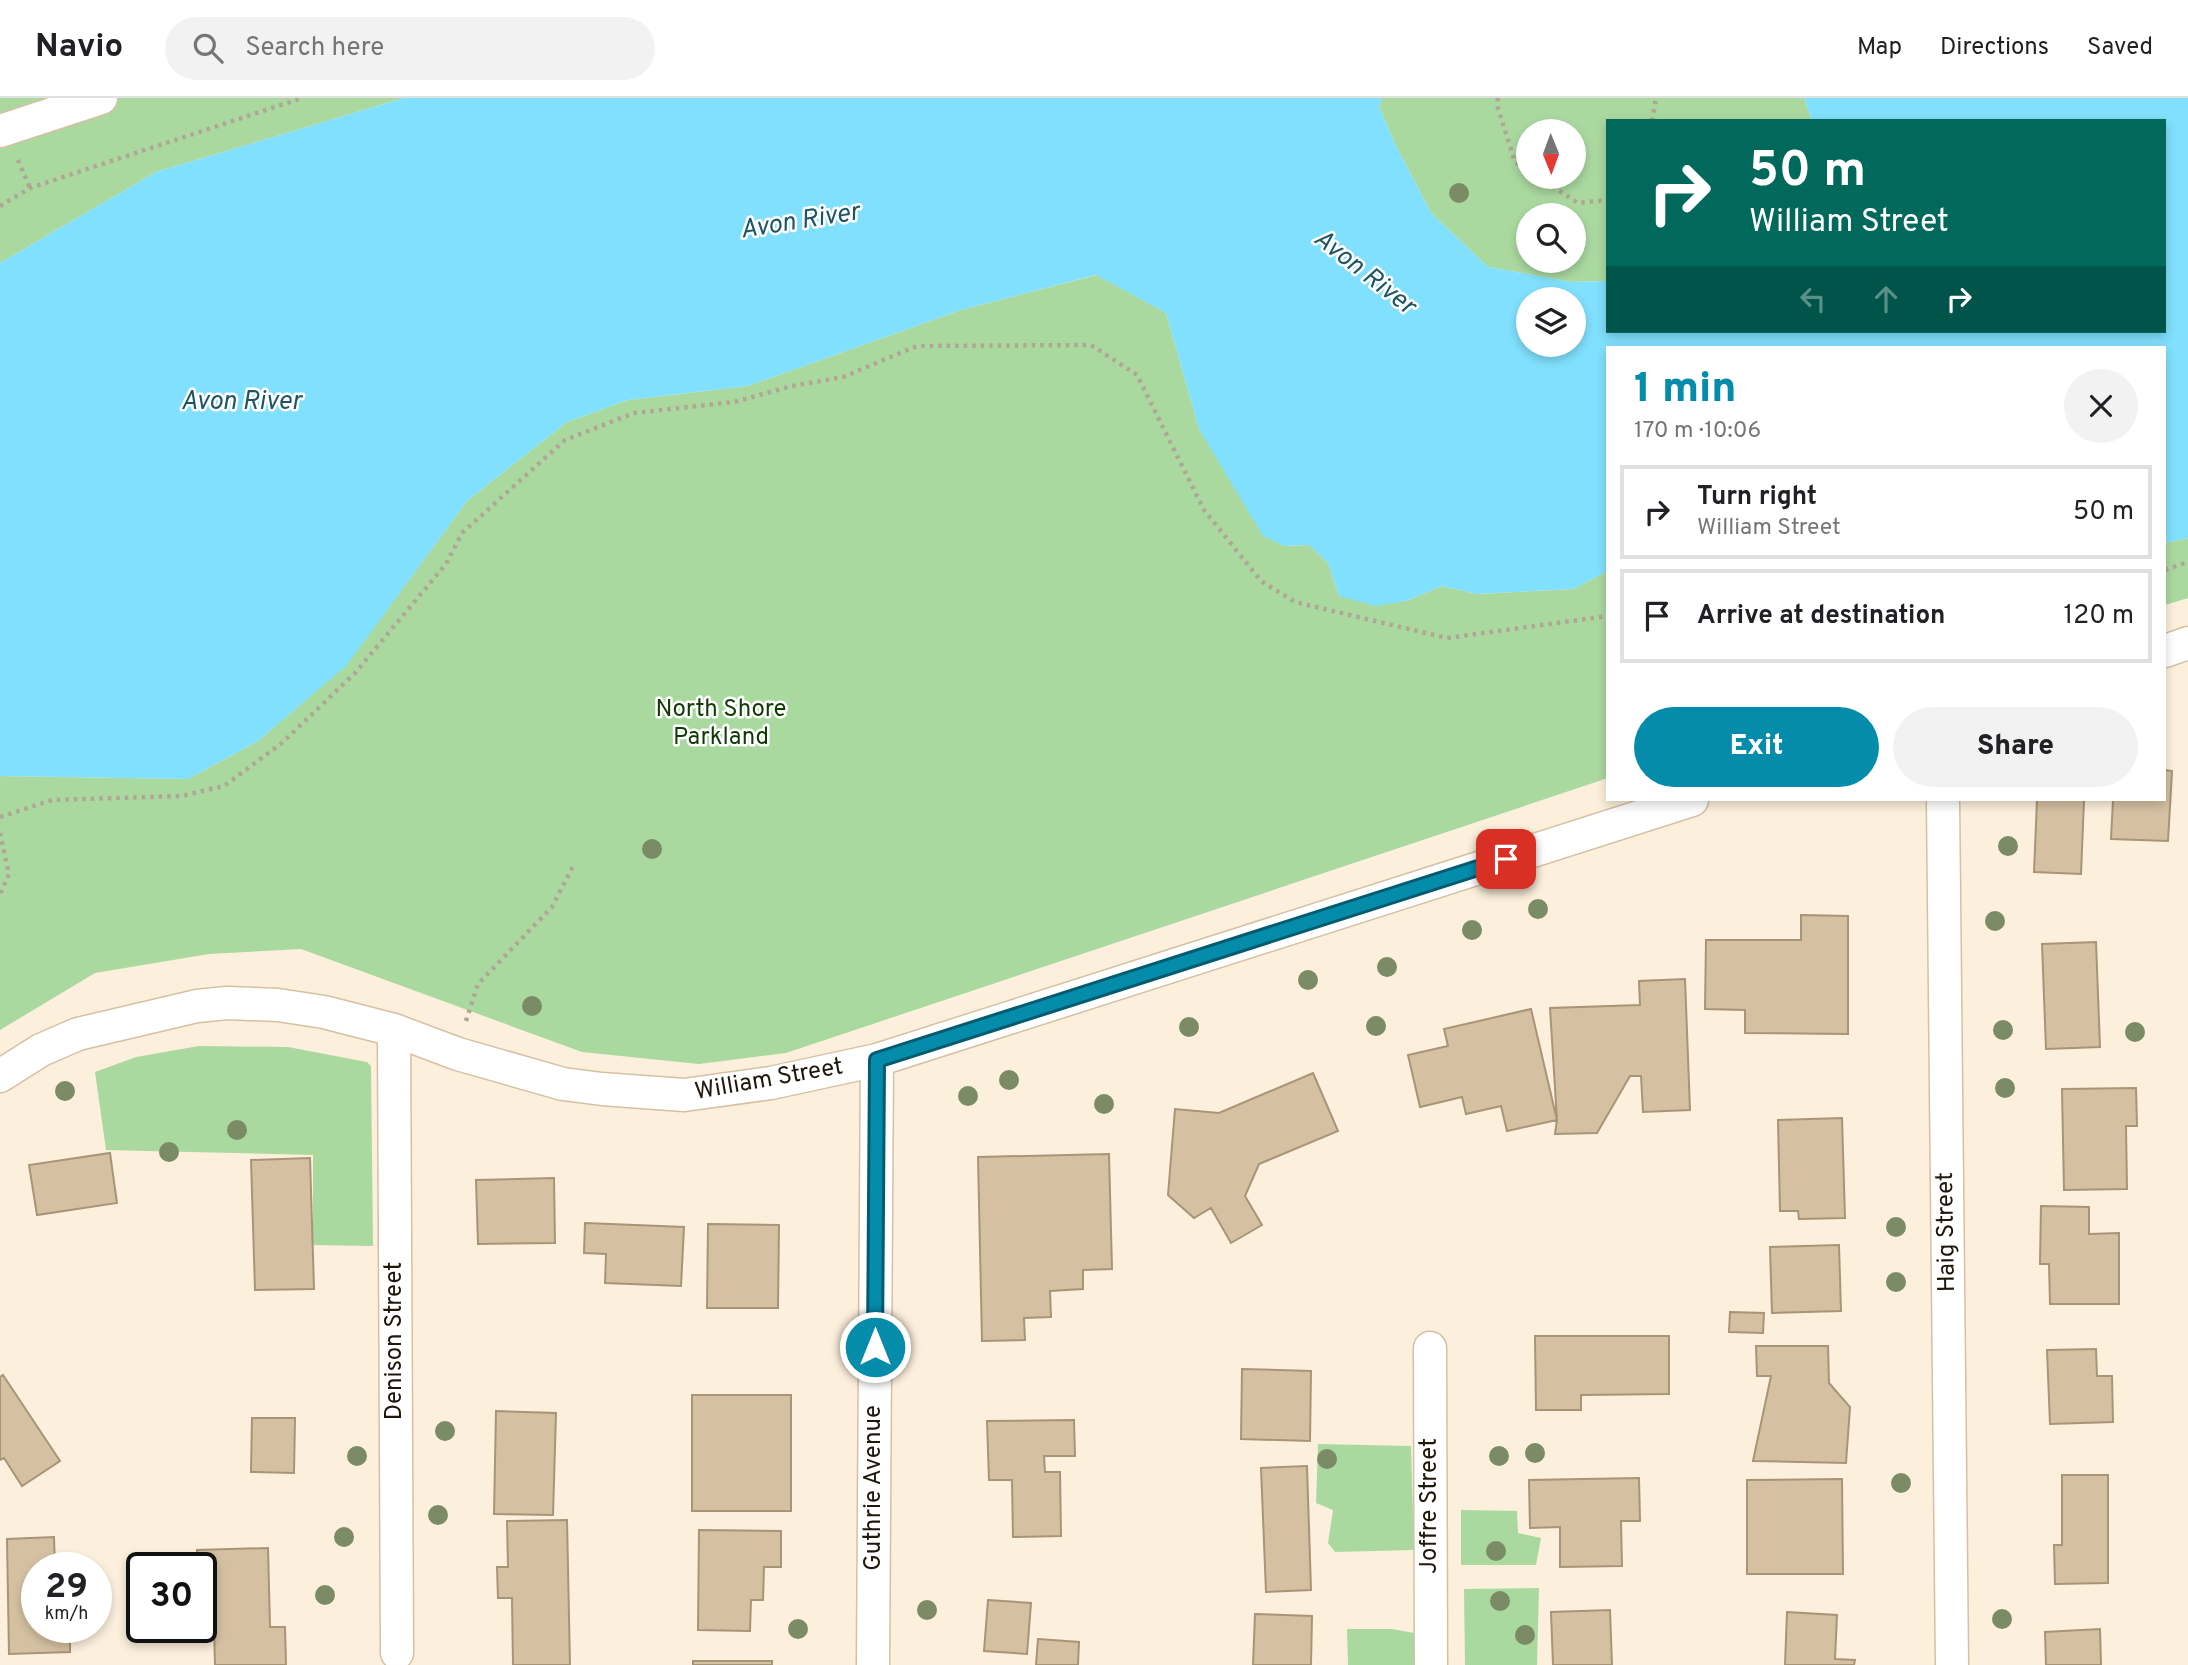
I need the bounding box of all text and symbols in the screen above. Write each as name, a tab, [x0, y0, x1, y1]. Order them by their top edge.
search box	[165, 17, 655, 80]
text: Navio	[35, 27, 123, 69]
icon: search	[189, 29, 227, 67]
text: Search here	[245, 32, 384, 65]
text: Map	[1857, 33, 1902, 63]
text: Directions	[1940, 33, 2049, 63]
text: Saved	[2087, 33, 2153, 63]
north arrow	[1516, 119, 1586, 189]
map controls	[1516, 119, 1586, 357]
text: 50 m	[1749, 142, 1866, 204]
icon: right	[1634, 147, 1725, 238]
water label: Avon River	[738, 196, 864, 248]
button: search	[1516, 203, 1586, 273]
text: William Street	[1749, 203, 1949, 243]
water label: Avon River	[1306, 223, 1423, 324]
icon: left	[1794, 280, 1832, 318]
icon: ahead	[1867, 280, 1905, 318]
icon: right	[1940, 280, 1978, 318]
button: layers	[1516, 287, 1586, 357]
text: 1 min	[1634, 364, 1737, 417]
button: close	[2064, 369, 2138, 443]
water label: Avon River	[181, 386, 303, 419]
text: 170 m · 10:06	[1634, 417, 1761, 446]
text: Turn right	[1697, 481, 1817, 514]
icon: right	[1638, 493, 1676, 531]
text: 50 m	[2073, 496, 2134, 529]
text: William Street	[1697, 514, 1841, 543]
icon: arrive	[1638, 597, 1676, 635]
text: Arrive at destination	[1697, 600, 1945, 633]
text: 120 m	[2064, 600, 2134, 633]
park label: North Shore Parkland	[656, 695, 786, 753]
button: Exit	[1634, 707, 1879, 787]
button: Share	[1893, 707, 2138, 787]
pin	[1476, 829, 1536, 889]
icon: arrive	[1487, 840, 1525, 878]
street label: William Street	[693, 1052, 845, 1108]
street label: Haig Street	[1931, 1172, 1963, 1292]
street label: Denison Street	[380, 1262, 410, 1420]
position arrow	[838, 1310, 912, 1384]
street label: Guthrie Avenue	[859, 1405, 889, 1571]
street label: Joffre Street	[1415, 1438, 1445, 1574]
speed limit sign: 30	[126, 1552, 217, 1643]
text: 29	[45, 1566, 88, 1610]
text: km/h	[45, 1603, 88, 1626]

